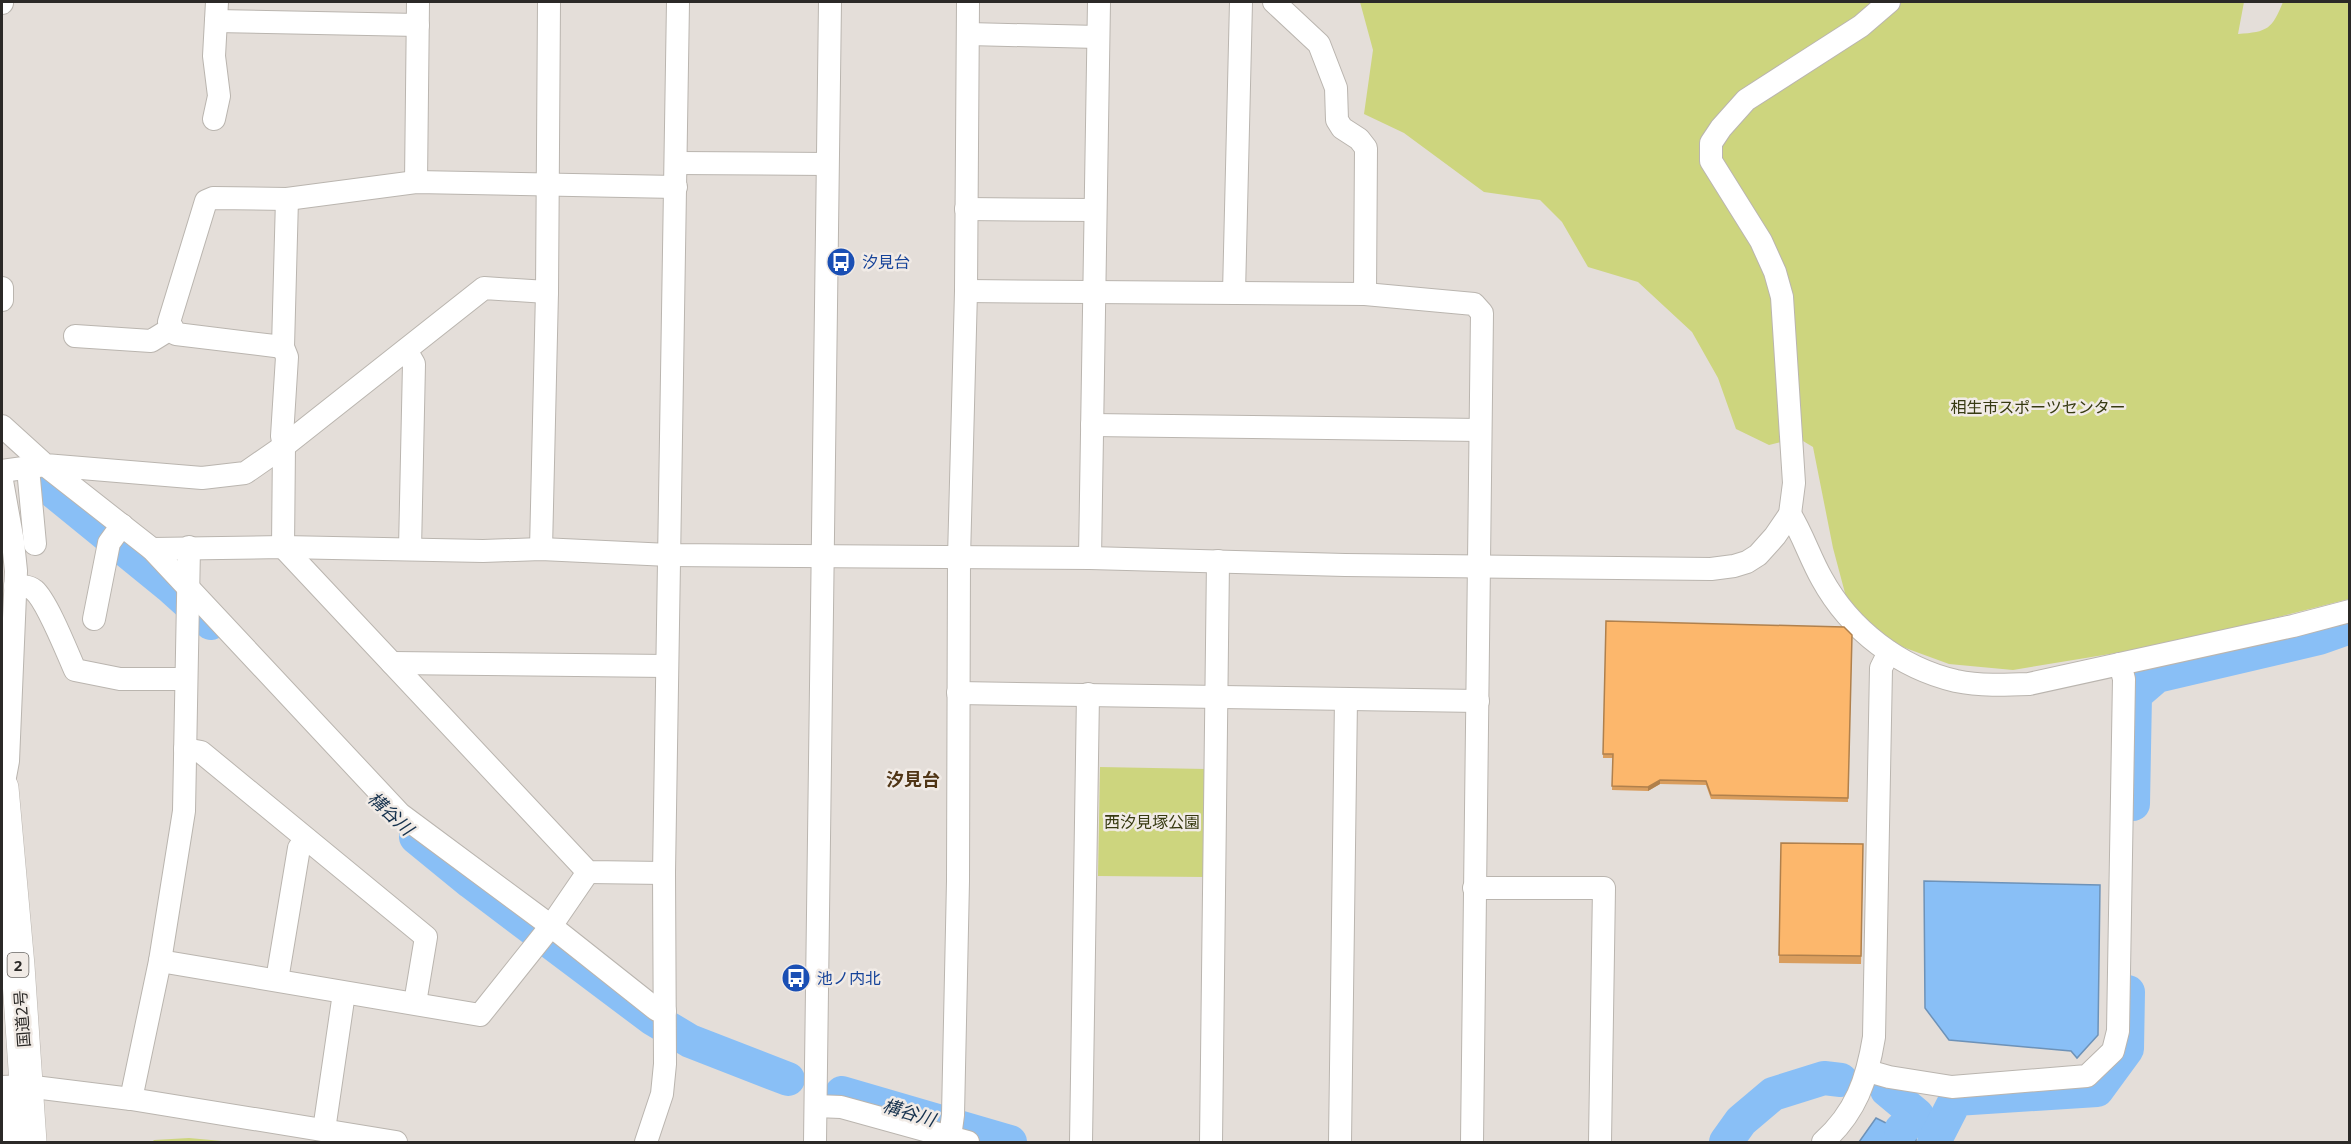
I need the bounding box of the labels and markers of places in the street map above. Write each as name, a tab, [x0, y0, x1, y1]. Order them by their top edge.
bus stop icon: 汐見台	[825, 246, 857, 278]
place label: 汐見台	[862, 251, 910, 273]
bus stop icon: 池ノ内北	[780, 962, 812, 994]
place label: 池ノ内北	[817, 967, 881, 989]

